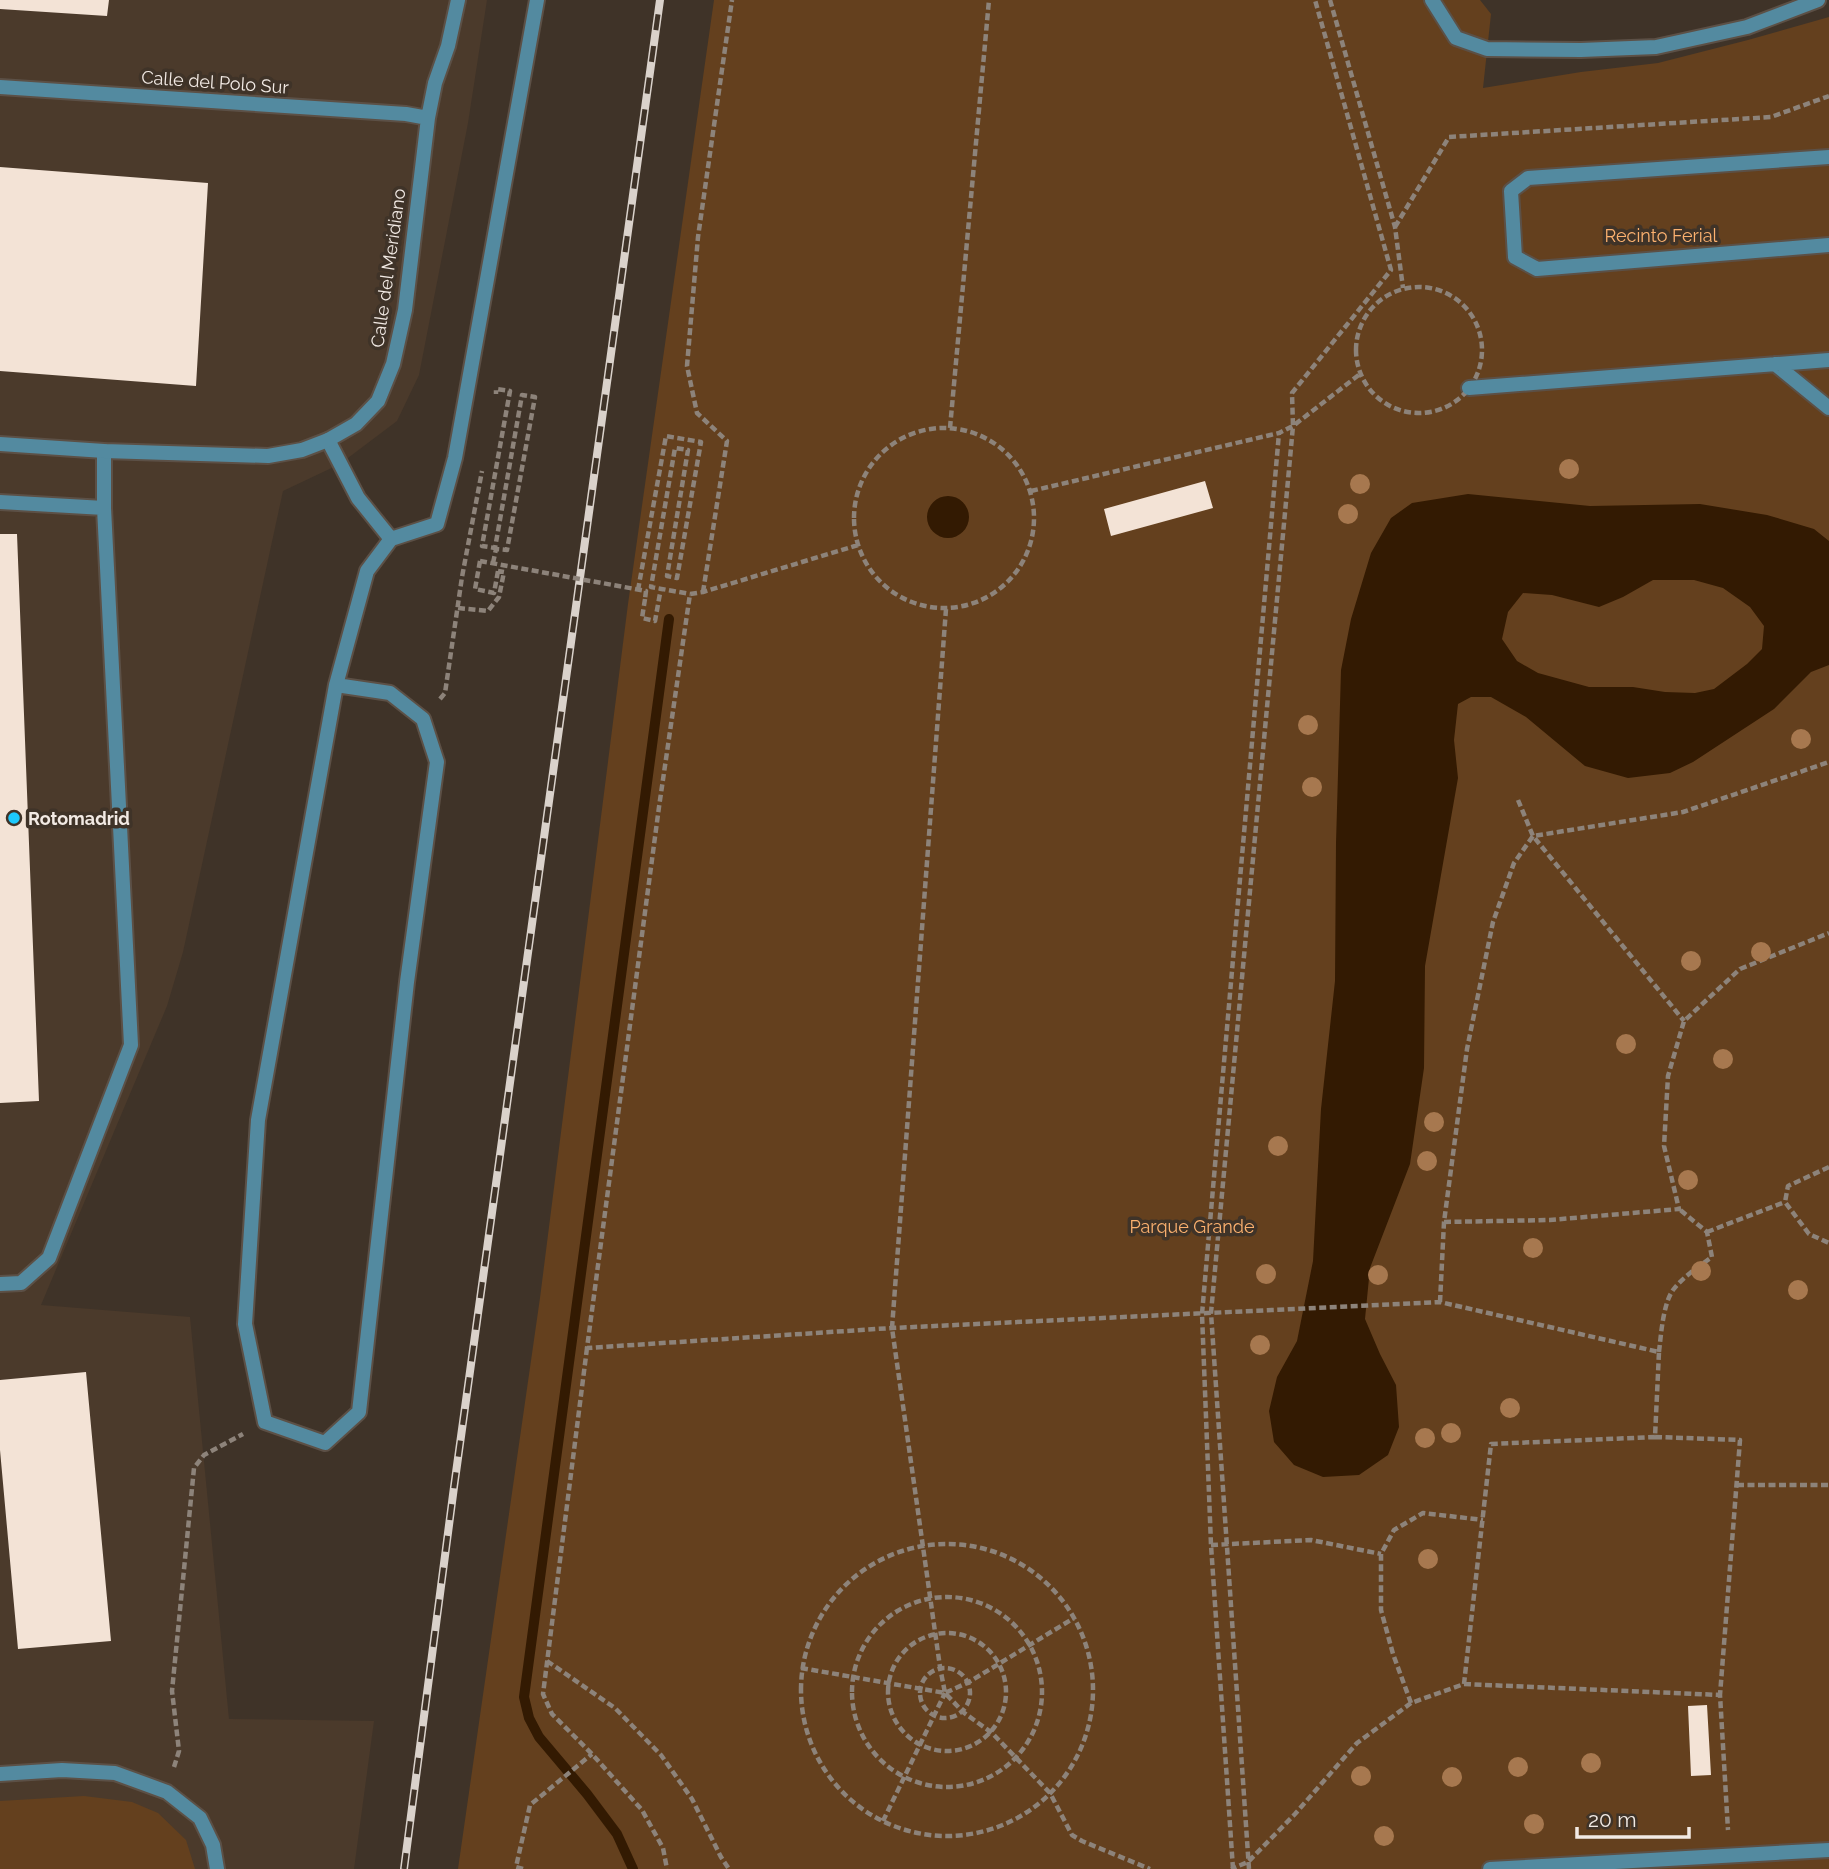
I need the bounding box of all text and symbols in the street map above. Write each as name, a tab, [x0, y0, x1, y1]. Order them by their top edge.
street label: Calle del Polo Sur	[141, 66, 290, 98]
street label: Calle del Meridiano	[366, 187, 410, 349]
park label: Recinto Ferial	[1605, 225, 1718, 246]
place label: Rotomadrid	[28, 808, 130, 829]
marker: Rotomadrid	[6, 810, 22, 826]
park label: Parque Grande	[1129, 1216, 1255, 1237]
scale bar	[1577, 1796, 1689, 1840]
text: 20 m	[1588, 1807, 1636, 1832]

